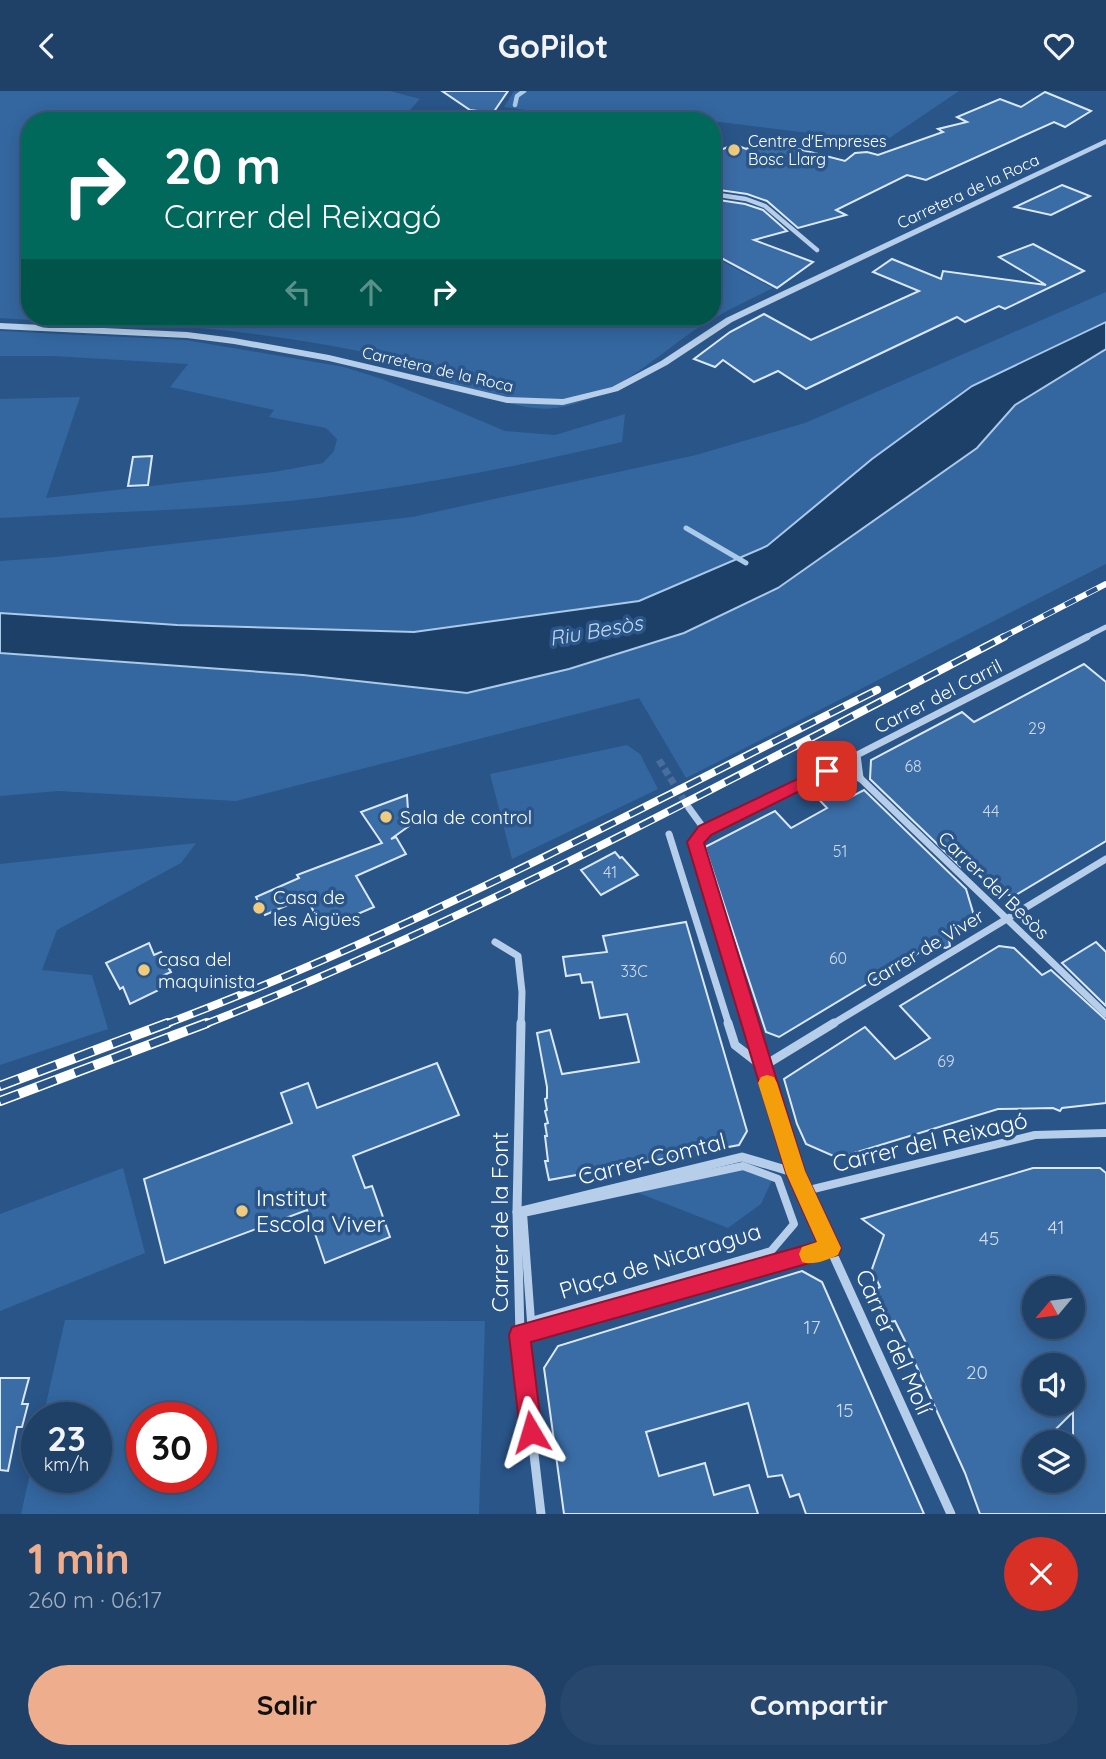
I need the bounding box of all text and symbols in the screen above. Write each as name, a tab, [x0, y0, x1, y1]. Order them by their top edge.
text: GoPilot	[498, 26, 608, 66]
icon: back	[28, 27, 66, 65]
icon: heart	[1040, 27, 1078, 65]
place label: Centre d'Empreses Bosc Llarg	[748, 131, 886, 169]
text: 20 m	[164, 135, 281, 196]
icon: right	[49, 140, 140, 231]
marker: Centre d'Empreses Bosc Llarg	[726, 142, 742, 158]
street label: Carretera de la Roca	[894, 149, 1042, 233]
text: Carrer del Reixagó	[164, 196, 441, 236]
icon: left	[279, 273, 317, 311]
icon: ahead	[352, 273, 390, 311]
icon: right	[425, 273, 463, 311]
street label: Carretera de la Roca	[360, 342, 516, 396]
water label: Riu Besòs	[547, 609, 646, 651]
street label: Carrer del Carril	[870, 653, 1006, 739]
house number: 29	[1028, 718, 1046, 738]
pin	[797, 741, 857, 801]
icon: arrive	[808, 752, 846, 790]
house number: 68	[904, 756, 922, 776]
house number: 44	[983, 801, 999, 821]
place label: Sala de control	[400, 805, 532, 829]
marker: Sala de control	[378, 809, 394, 825]
street label: Carrer del Besòs	[933, 826, 1055, 944]
house number: 51	[833, 841, 847, 861]
house number: 41	[603, 862, 617, 882]
place label: Casa de les Aigües	[273, 885, 361, 931]
marker: Casa de les Aigües	[251, 900, 267, 916]
street label: Carrer de Viver	[862, 903, 989, 993]
place label: casa del maquinista	[158, 947, 255, 993]
house number: 60	[829, 948, 847, 968]
house number: 33C	[620, 961, 648, 981]
marker: casa del maquinista	[136, 962, 152, 978]
house number: 69	[937, 1051, 955, 1071]
street label: Carrer del Reixagó	[830, 1105, 1030, 1178]
street label: Carrer Comtal	[575, 1126, 729, 1191]
street label: Carrer de la Font	[485, 1131, 514, 1312]
place label: Institut Escola Viver	[256, 1183, 385, 1238]
marker: Institut Escola Viver	[234, 1203, 250, 1219]
house number: 41	[1048, 1215, 1064, 1239]
street label: Plaça de Nicaragua	[555, 1216, 764, 1305]
house number: 45	[979, 1226, 999, 1250]
street label: Carrer del Molí	[850, 1265, 939, 1419]
north arrow	[1022, 1276, 1085, 1339]
map controls	[1022, 1276, 1085, 1493]
house number: 17	[804, 1315, 821, 1339]
button: sound	[1022, 1353, 1085, 1416]
house number: 20	[966, 1360, 988, 1384]
position arrow	[494, 1395, 568, 1469]
house number: 15	[836, 1398, 854, 1422]
speed limit sign: 30	[126, 1402, 217, 1493]
text: 23	[47, 1416, 86, 1460]
button: layers	[1022, 1430, 1085, 1493]
text: km/h	[44, 1453, 89, 1476]
text: 1 min	[28, 1532, 130, 1585]
button: close	[1004, 1537, 1078, 1611]
text: 260 m · 06:17	[28, 1585, 162, 1614]
button: Salir	[28, 1665, 546, 1745]
button: Compartir	[560, 1665, 1078, 1745]

